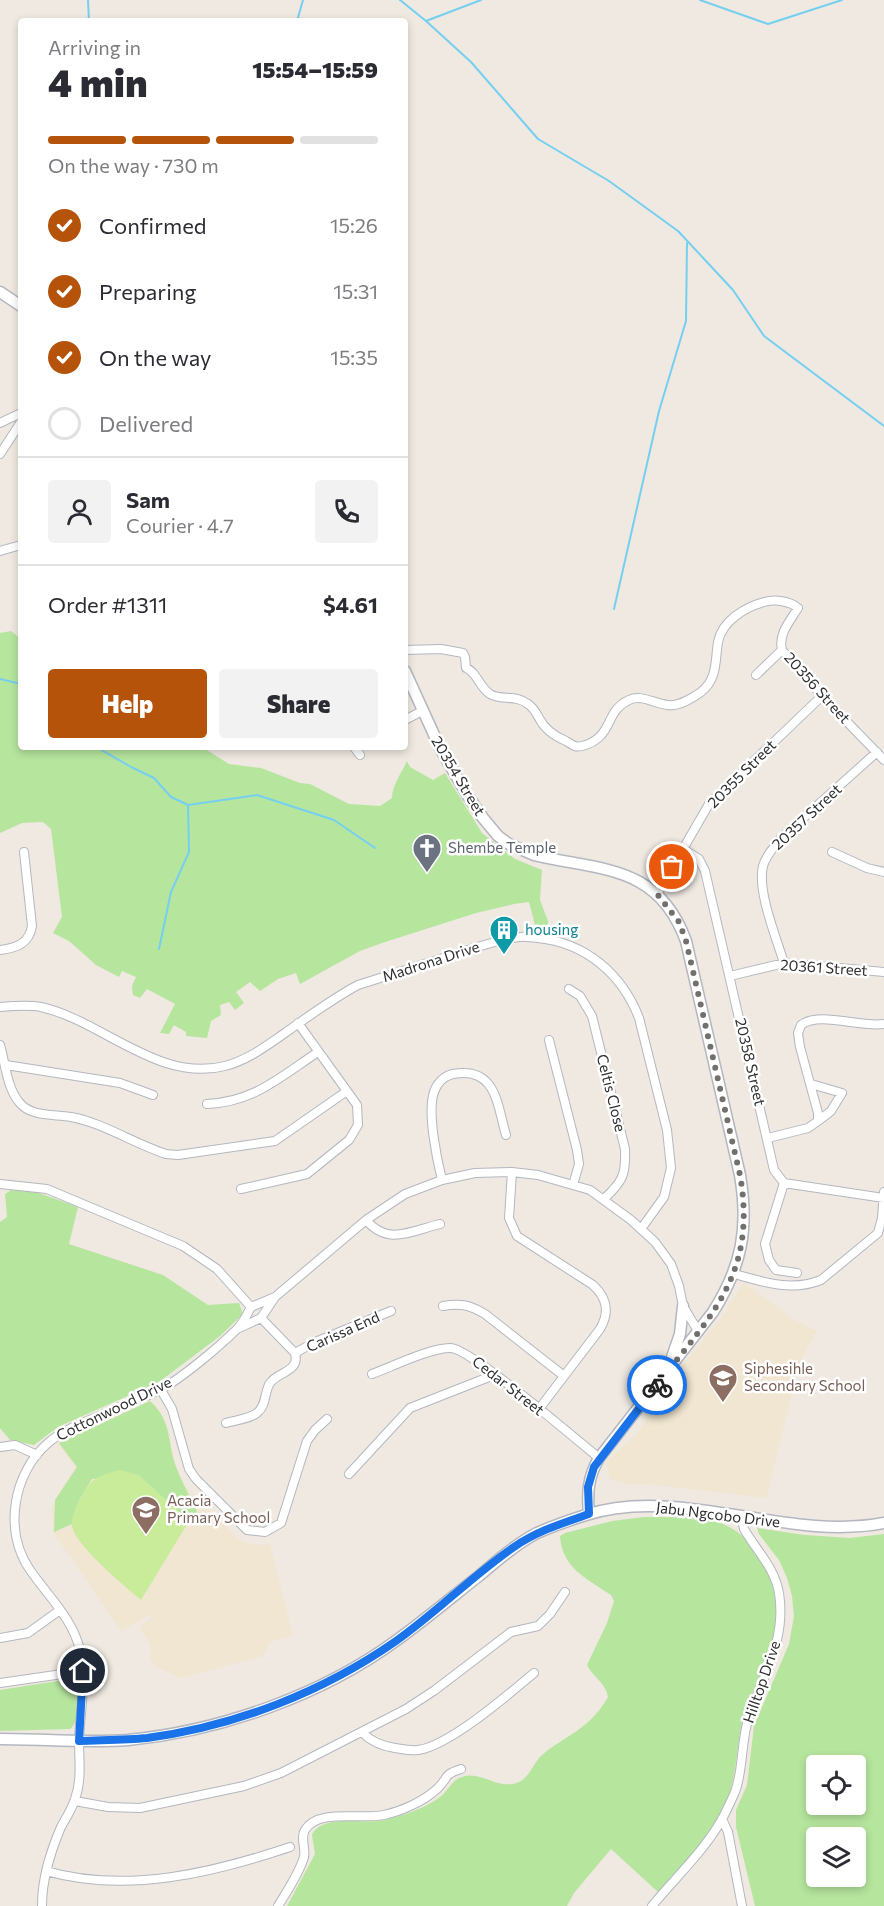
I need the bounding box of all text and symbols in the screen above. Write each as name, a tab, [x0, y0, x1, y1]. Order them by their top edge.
text: Arriving in	[48, 35, 141, 59]
text: 15:54–15:59	[252, 56, 378, 83]
text: 4 min	[48, 57, 148, 105]
text: On the way · 730 m	[48, 153, 219, 177]
icon: check	[48, 209, 81, 242]
text: Confirmed	[99, 212, 206, 239]
text: 15:26	[330, 213, 378, 237]
icon: check	[48, 275, 81, 308]
text: Preparing	[99, 278, 196, 305]
text: 15:31	[333, 279, 378, 303]
icon: check	[48, 341, 81, 374]
text: On the way	[99, 344, 211, 371]
text: 15:35	[330, 345, 378, 369]
text: Delivered	[99, 410, 193, 437]
button: person	[48, 480, 111, 543]
button: phone	[315, 480, 378, 543]
text: Sam	[126, 486, 170, 513]
text: Courier · 4.7	[126, 513, 234, 537]
text: Order #1311	[48, 591, 168, 618]
text: $4.61	[323, 591, 378, 618]
street label: 20356 Street	[781, 648, 854, 727]
button: Help	[48, 669, 207, 738]
button: Share	[219, 669, 378, 738]
street label: 20354 Street	[428, 733, 490, 818]
street label: 20355 Street	[703, 735, 779, 811]
street label: 20357 Street	[768, 780, 845, 853]
church icon: Shembe Temple	[411, 832, 443, 874]
place label: Shembe Temple	[448, 838, 556, 856]
pin	[646, 841, 697, 892]
icon: bag	[655, 850, 688, 883]
building icon: housing	[488, 914, 520, 956]
place label: housing	[525, 920, 578, 938]
street label: Madrona Drive	[380, 937, 482, 985]
street label: 20361 Street	[780, 955, 868, 979]
street label: 20358 Street	[732, 1016, 770, 1107]
street label: Celtis Close	[594, 1052, 630, 1134]
street label: Carissa End	[303, 1307, 382, 1355]
street label: Cedar Street	[469, 1352, 548, 1419]
courier	[627, 1355, 687, 1415]
place label: Siphesihle Secondary School	[744, 1359, 865, 1394]
school or university icon: Siphesihle Secondary School	[707, 1362, 739, 1404]
icon: bike	[641, 1369, 674, 1402]
street label: Cottonwood Drive	[53, 1372, 174, 1444]
place label: Acacia Primary School	[167, 1491, 270, 1526]
school or university icon: Acacia Primary School	[130, 1494, 162, 1536]
street label: Jabu Ngcobo Drive	[655, 1497, 781, 1531]
street label: Hilltop Drive	[739, 1638, 784, 1725]
pin	[57, 1645, 108, 1696]
icon: home	[66, 1654, 99, 1687]
map controls	[806, 1755, 866, 1887]
button: locate	[806, 1755, 866, 1815]
button: layers	[806, 1827, 866, 1887]

